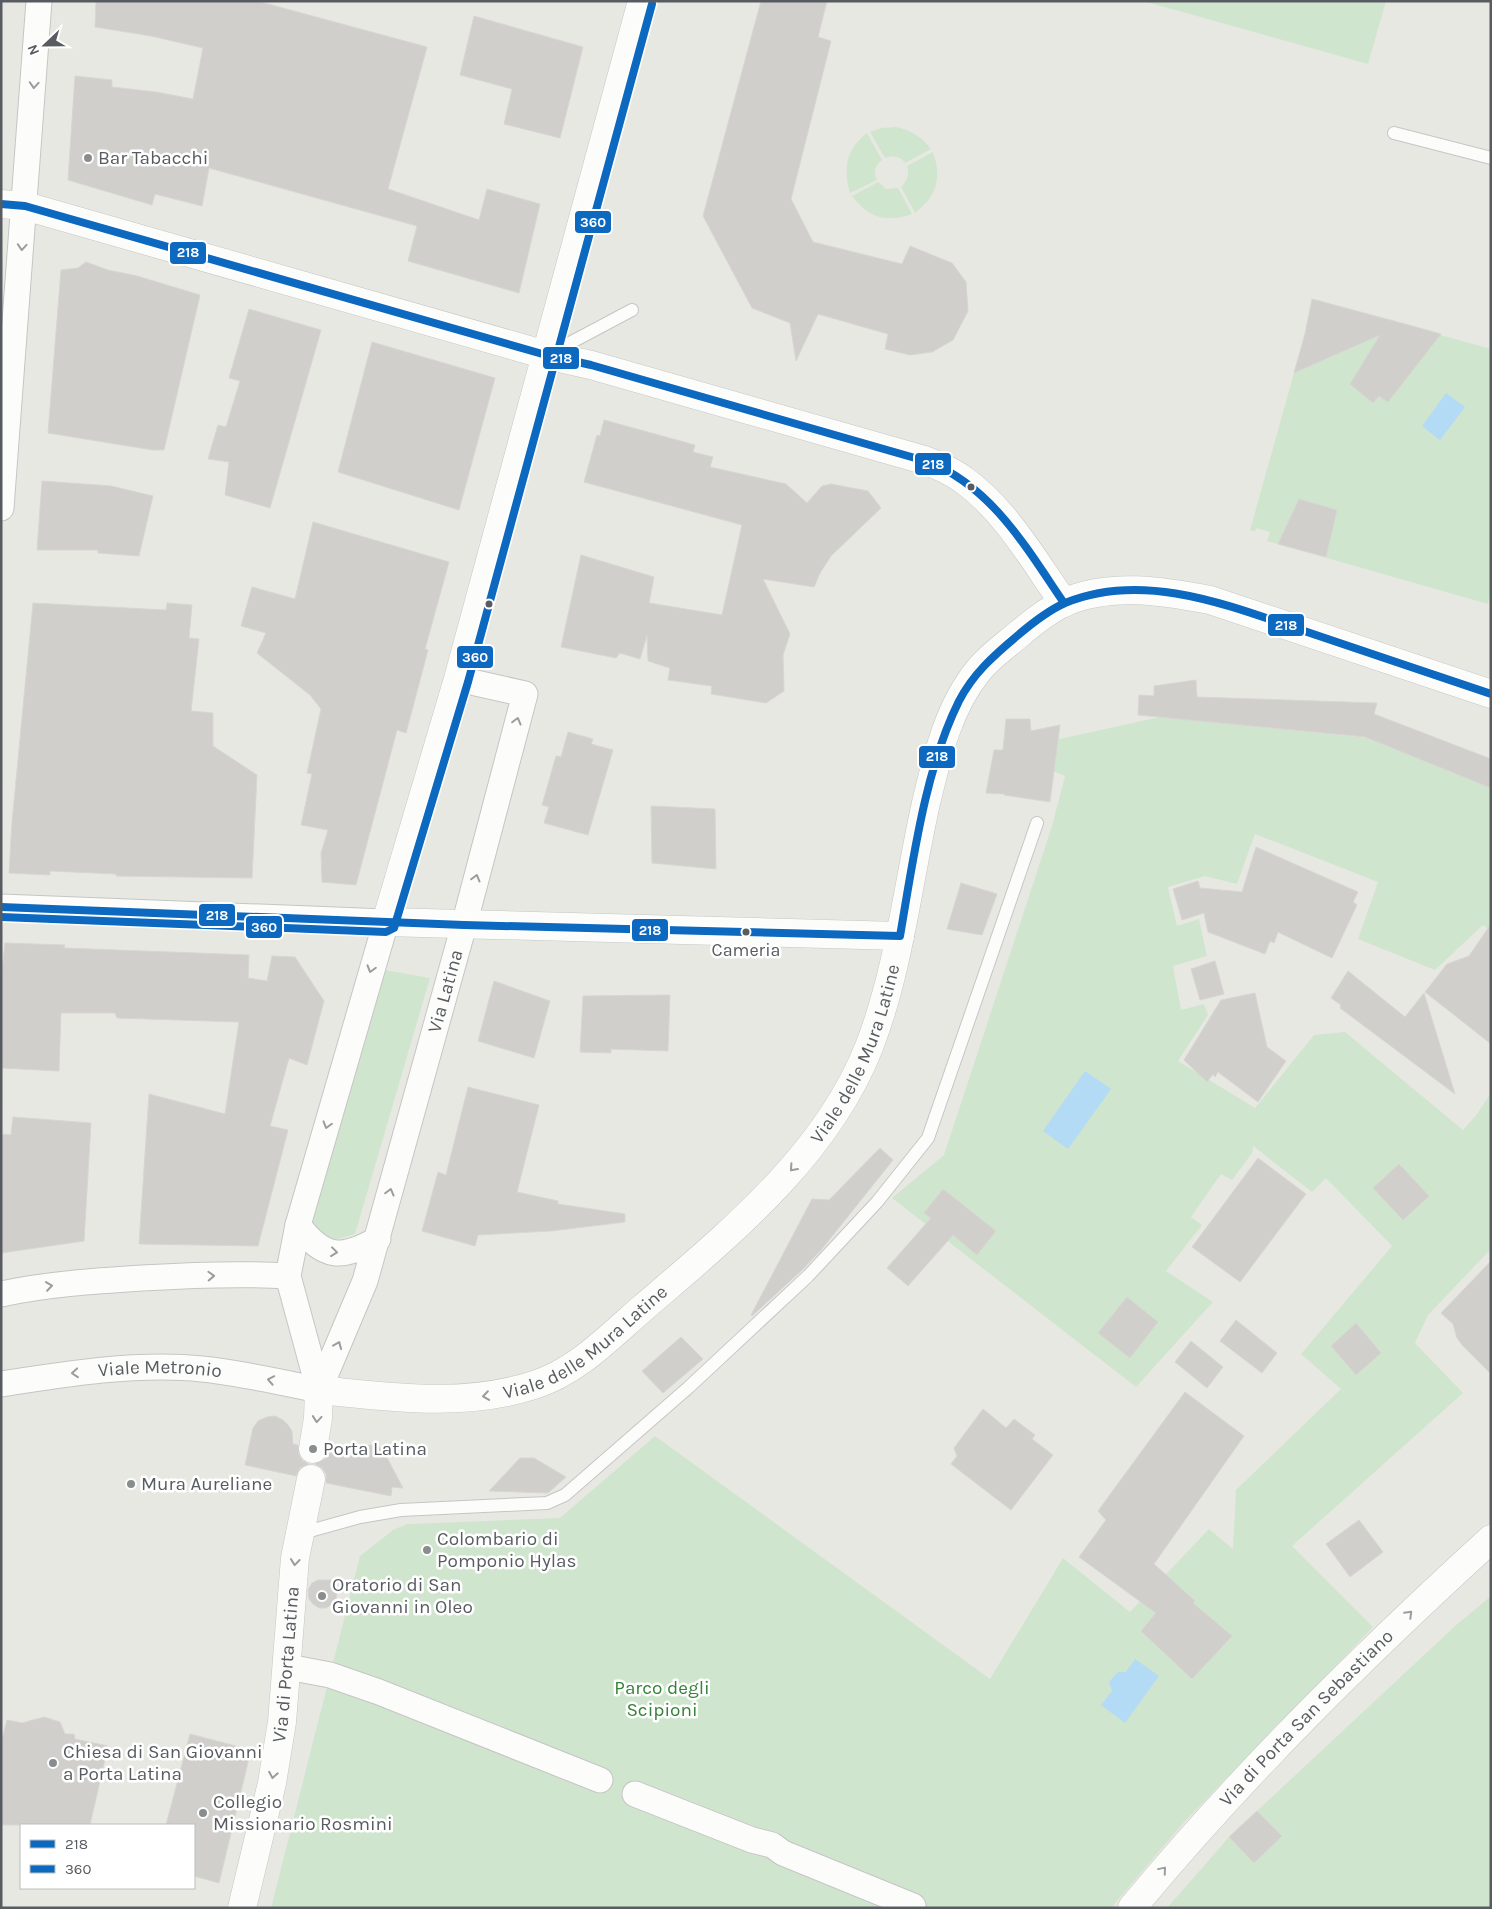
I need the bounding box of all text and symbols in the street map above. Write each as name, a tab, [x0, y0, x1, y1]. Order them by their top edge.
north arrow	[20, 20, 70, 70]
text: N	[24, 42, 43, 58]
one-way arrow	[28, 81, 39, 89]
place label: Bar Tabacchi	[98, 147, 208, 169]
marker: Bar Tabacchi	[82, 152, 94, 164]
line badge: 360	[574, 210, 612, 234]
text: 360	[580, 214, 606, 231]
line badge: 218	[169, 241, 207, 265]
one-way arrow	[17, 243, 28, 251]
text: 218	[177, 244, 199, 261]
line badge: 218	[542, 346, 580, 370]
text: 218	[550, 350, 572, 367]
line badge: 218	[914, 452, 952, 476]
text: 218	[922, 456, 944, 473]
unlabelled marker	[966, 482, 976, 492]
unlabelled marker	[484, 599, 494, 609]
line badge: 218	[1267, 613, 1305, 637]
text: 218	[1275, 617, 1297, 634]
line badge: 360	[456, 645, 494, 669]
text: 360	[462, 649, 488, 666]
one-way arrow	[512, 717, 522, 725]
line badge: 218	[918, 745, 956, 769]
text: 218	[926, 748, 948, 765]
one-way arrow	[471, 874, 481, 883]
line badge: 218	[198, 903, 236, 927]
text: 218	[206, 907, 228, 924]
line badge: 360	[245, 915, 283, 939]
line badge: 218	[631, 918, 669, 942]
text: 360	[251, 919, 277, 936]
text: 218	[639, 922, 661, 939]
marker: Cameria	[741, 927, 751, 937]
place label: Cameria	[712, 939, 780, 961]
street label: Via Latina	[424, 947, 468, 1035]
street label: Viale delle Mura Latine	[806, 962, 904, 1148]
one-way arrow	[366, 965, 377, 973]
one-way arrow	[322, 1121, 332, 1129]
one-way arrow	[790, 1162, 799, 1171]
one-way arrow	[385, 1188, 395, 1196]
one-way arrow	[330, 1246, 338, 1257]
one-way arrow	[208, 1270, 216, 1281]
street label: Viale delle Mura Latine	[501, 1281, 672, 1404]
one-way arrow	[45, 1282, 54, 1292]
one-way arrow	[331, 1341, 342, 1350]
street label: Viale Metronio	[97, 1356, 223, 1382]
one-way arrow	[70, 1368, 78, 1379]
one-way arrow	[267, 1375, 275, 1386]
one-way arrow	[481, 1390, 489, 1401]
one-way arrow	[312, 1416, 323, 1424]
place label: Porta Latina	[323, 1438, 427, 1460]
marker: Porta Latina	[307, 1443, 319, 1455]
place label: Mura Aureliane	[141, 1473, 272, 1495]
marker: Mura Aureliane	[125, 1478, 137, 1490]
place label: Colombario di Pomponio Hylas	[437, 1528, 577, 1572]
marker: Colombario di Pomponio Hylas	[421, 1544, 433, 1556]
one-way arrow	[290, 1558, 301, 1566]
place label: Oratorio di San Giovanni in Oleo	[332, 1574, 473, 1618]
street label: Via di Porta Latina	[268, 1585, 304, 1744]
marker: Oratorio di San Giovanni in Oleo	[316, 1590, 328, 1602]
one-way arrow	[1403, 1611, 1412, 1620]
street label: Via di Porta San Sebastiano	[1215, 1625, 1398, 1811]
park label: Parco degli Scipioni	[614, 1677, 710, 1721]
place label: Chiesa di San Giovanni a Porta Latina	[63, 1741, 263, 1785]
marker: Chiesa di San Giovanni a Porta Latina	[47, 1757, 59, 1769]
one-way arrow	[269, 1771, 279, 1780]
place label: Collegio Missionario Rosmini	[213, 1791, 393, 1835]
marker: Collegio Missionario Rosmini	[197, 1807, 209, 1819]
legend	[20, 1824, 195, 1889]
text: 218	[65, 1835, 88, 1853]
text: 360	[65, 1860, 91, 1878]
one-way arrow	[1158, 1867, 1166, 1876]

